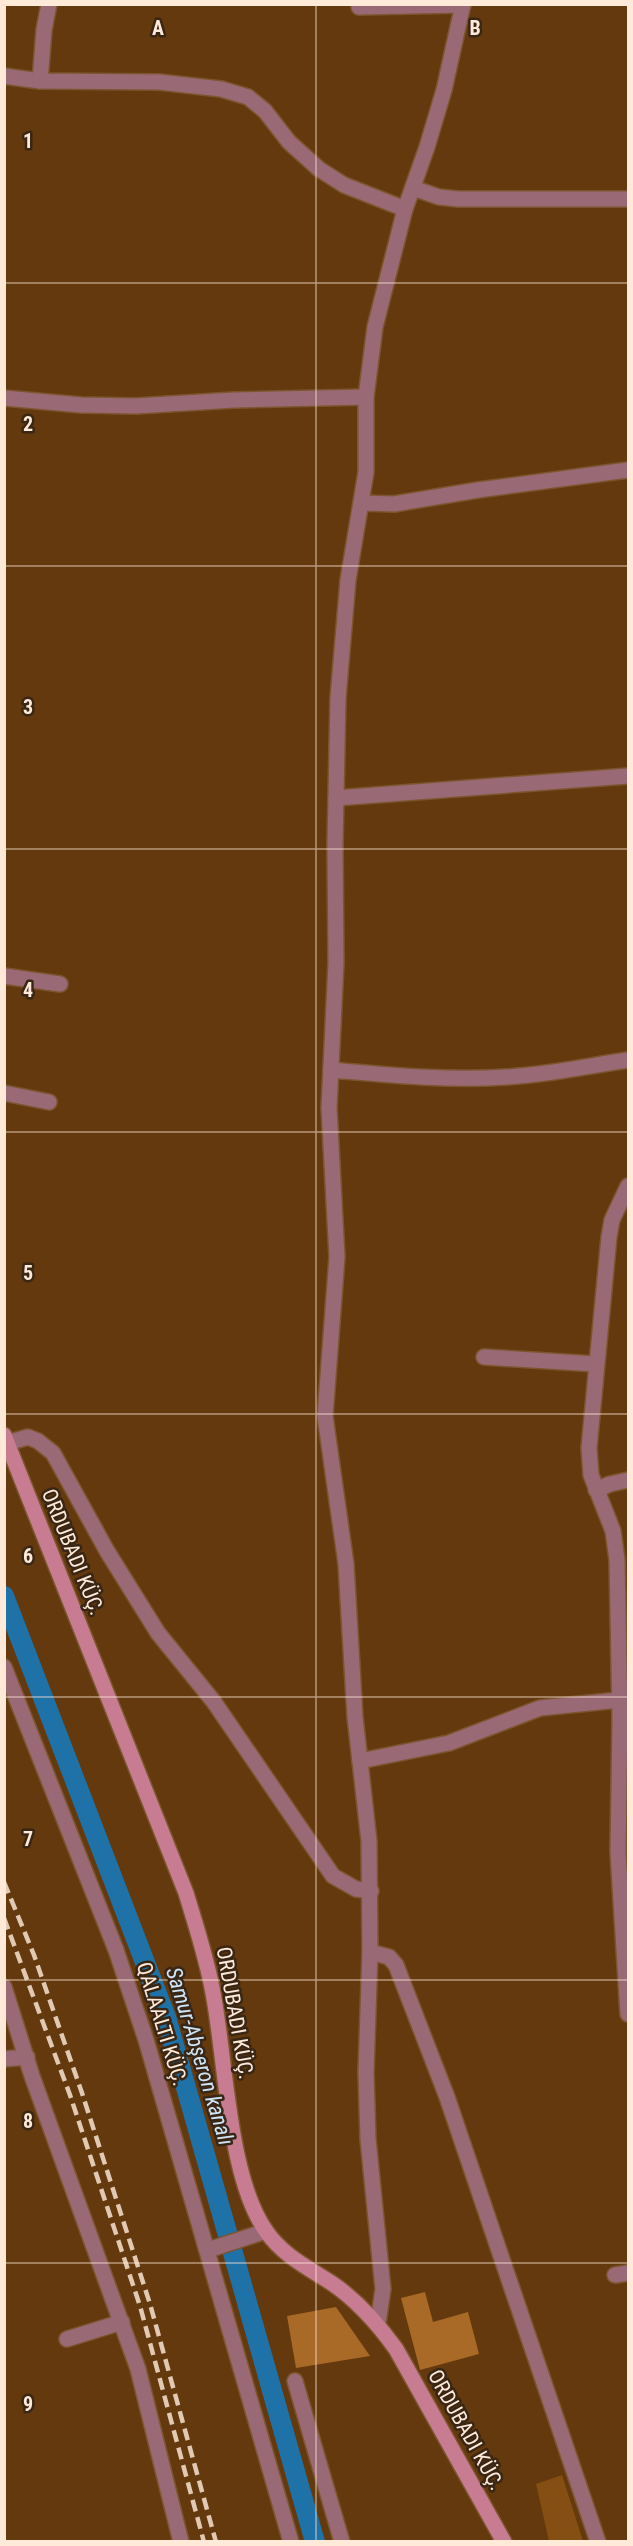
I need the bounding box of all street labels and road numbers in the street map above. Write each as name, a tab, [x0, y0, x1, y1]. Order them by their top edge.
street label: ORDUBADI KÜÇ.	[37, 1485, 109, 1619]
street label: ORDUBADI KÜÇ.	[212, 1945, 258, 2081]
street label: QALAALTI KÜÇ.	[132, 1959, 192, 2089]
street label: ORDUBADI KÜÇ.	[423, 2366, 509, 2494]

